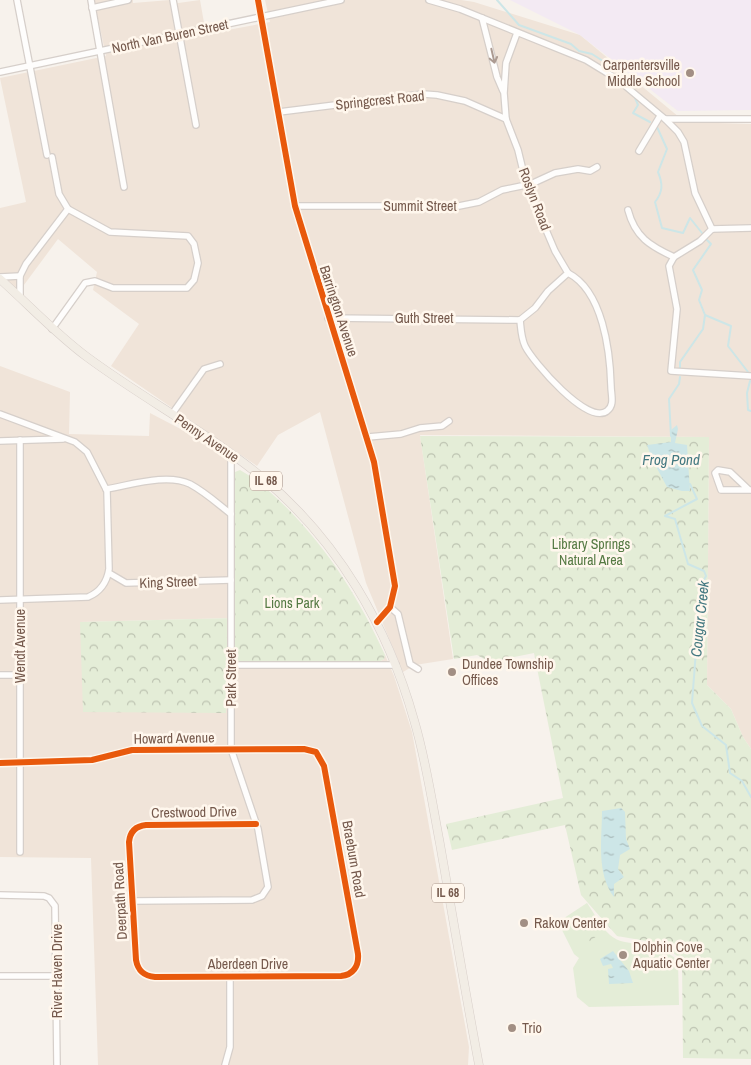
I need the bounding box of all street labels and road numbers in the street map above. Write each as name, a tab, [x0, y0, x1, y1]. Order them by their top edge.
street label: North Van Buren Street	[110, 15, 230, 57]
street label: Springcrest Road	[335, 86, 425, 114]
street label: Roslyn Road	[515, 165, 555, 233]
street label: Summit Street	[383, 197, 457, 215]
street label: Barrington Avenue	[316, 263, 362, 359]
street label: Guth Street	[395, 309, 453, 327]
street label: Penny Avenue	[171, 410, 243, 466]
road number: IL 68	[250, 472, 282, 491]
street label: King Street	[139, 572, 197, 592]
street label: Wendt Avenue	[11, 609, 29, 683]
street label: Park Street	[222, 649, 240, 707]
street label: Howard Avenue	[133, 728, 215, 748]
street label: Crestwood Drive	[151, 802, 237, 822]
street label: Braeburn Road	[338, 819, 370, 899]
street label: Deerpath Road	[109, 862, 131, 940]
road number: IL 68	[432, 884, 464, 902]
street label: River Haven Drive	[48, 924, 66, 1018]
street label: Aberdeen Drive	[207, 955, 288, 973]

